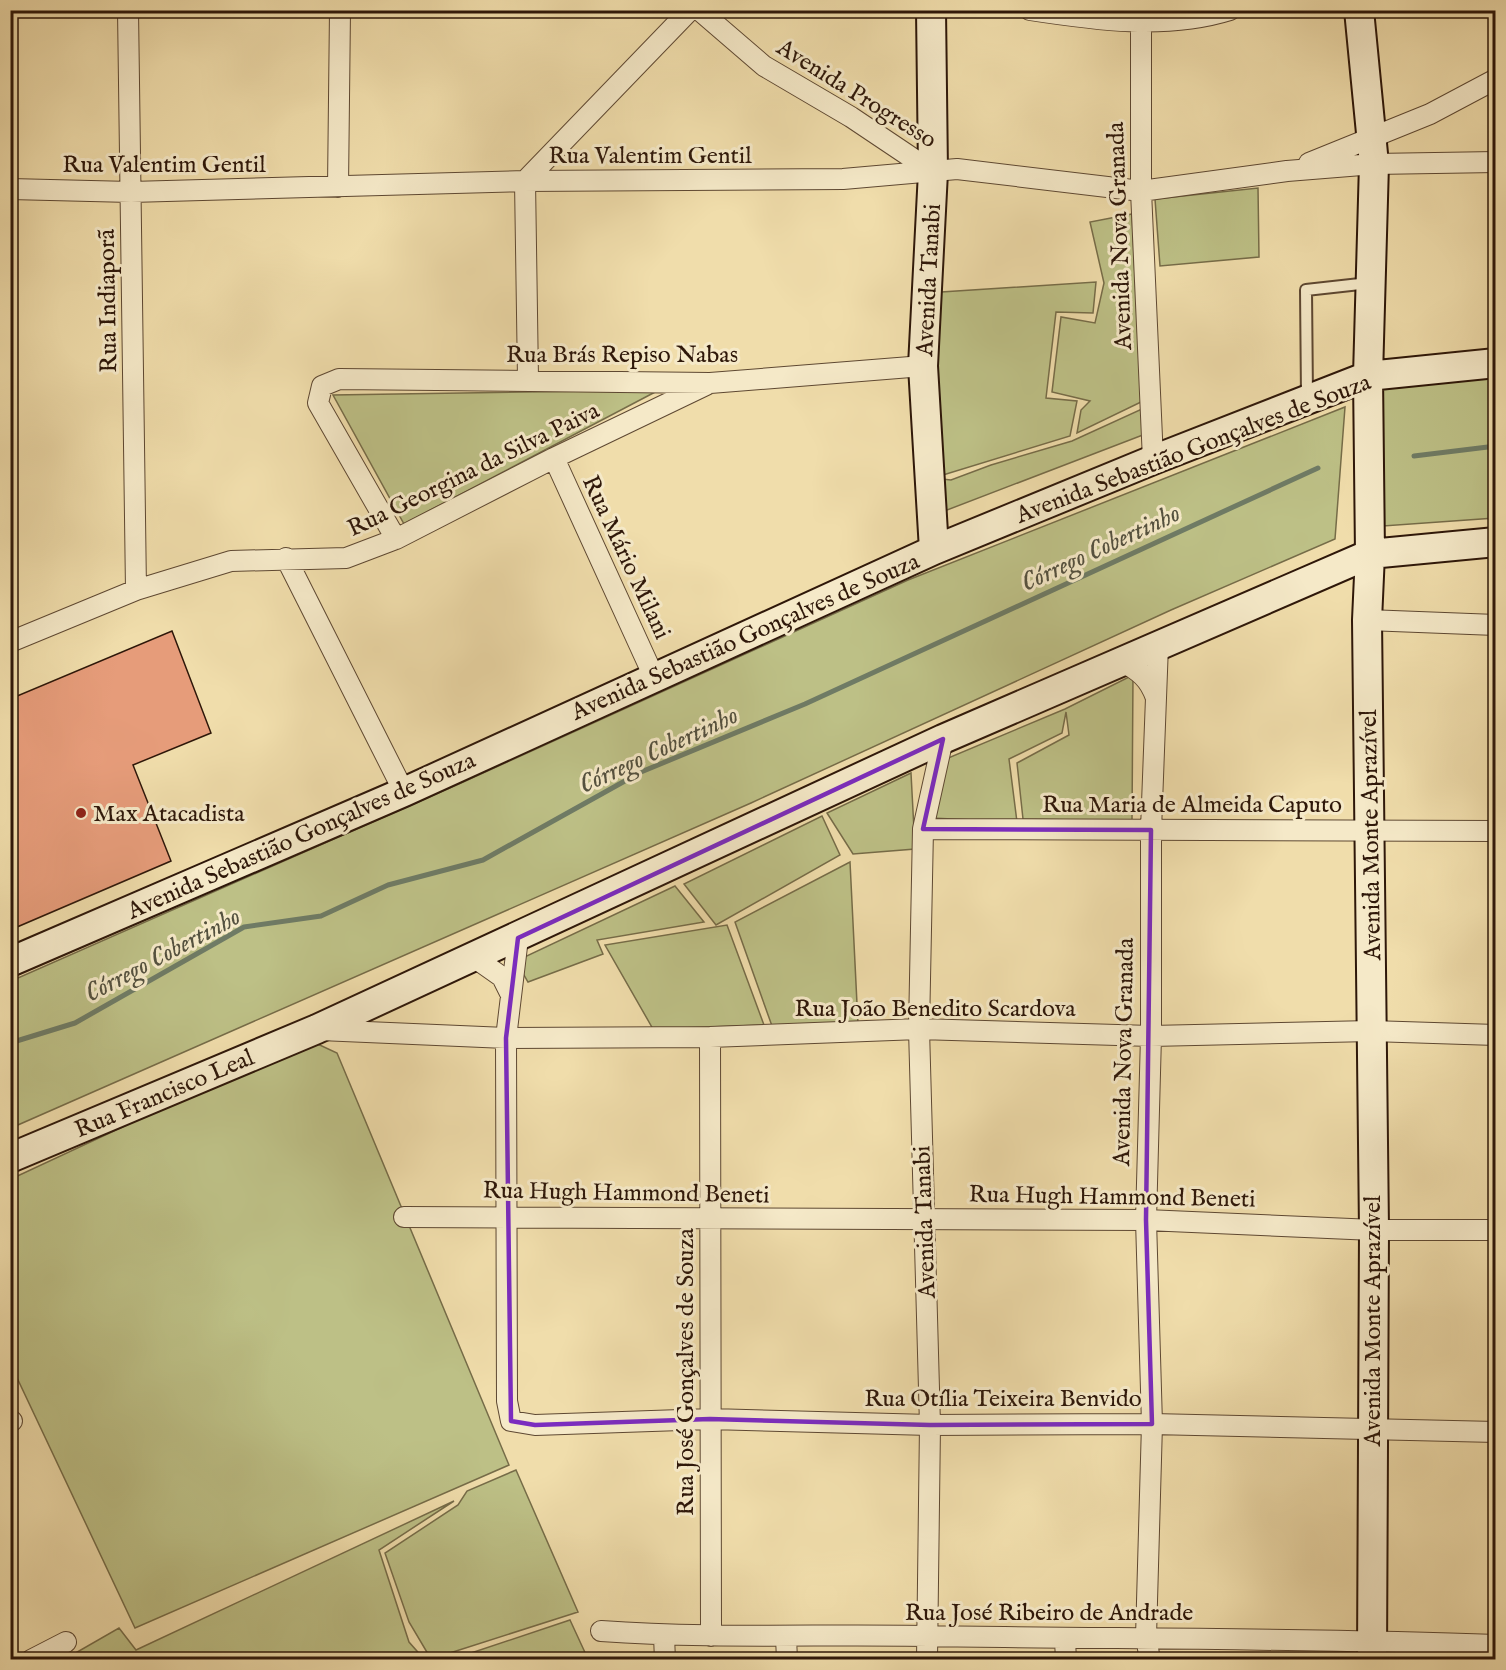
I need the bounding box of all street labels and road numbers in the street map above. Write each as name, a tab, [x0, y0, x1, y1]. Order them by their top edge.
street label: Avenida Progresso	[770, 32, 942, 156]
street label: Avenida Nova Granada	[1101, 121, 1140, 352]
street label: Rua Valentim Gentil	[548, 141, 752, 172]
street label: Rua Valentim Gentil	[62, 150, 266, 181]
street label: Avenida Tanabi	[910, 203, 949, 358]
street label: Rua Indiaporã	[92, 228, 125, 373]
street label: Rua Brás Repiso Nabas	[506, 340, 738, 371]
street label: Avenida Sebastião Gonçalves de Souza	[1011, 367, 1376, 532]
street label: Rua Georgina da Silva Paiva	[343, 395, 605, 545]
street label: Rua Mário Milani	[574, 471, 677, 645]
street label: Avenida Sebastião Gonçalves de Souza	[566, 546, 925, 729]
street label: Avenida Monte Aprazível	[1354, 709, 1389, 962]
street label: Avenida Sebastião Gonçalves de Souza	[122, 745, 481, 928]
street label: Rua Maria de Almeida Caputo	[1042, 790, 1342, 821]
street label: Avenida Nova Granada	[1107, 937, 1142, 1167]
street label: Rua João Benedito Scardova	[794, 994, 1076, 1025]
street label: Rua Francisco Leal	[70, 1042, 259, 1146]
street label: Avenida Tanabi	[907, 1145, 944, 1300]
street label: Rua Hugh Hammond Beneti	[482, 1175, 770, 1212]
street label: Rua Hugh Hammond Beneti	[968, 1179, 1256, 1216]
street label: Avenida Monte Aprazível	[1358, 1195, 1389, 1447]
street label: Rua José Gonçalves de Souza	[671, 1227, 702, 1516]
street label: Rua Otília Teixeira Benvido	[864, 1384, 1142, 1415]
street label: Rua José Ribeiro de Andrade	[905, 1598, 1193, 1629]

